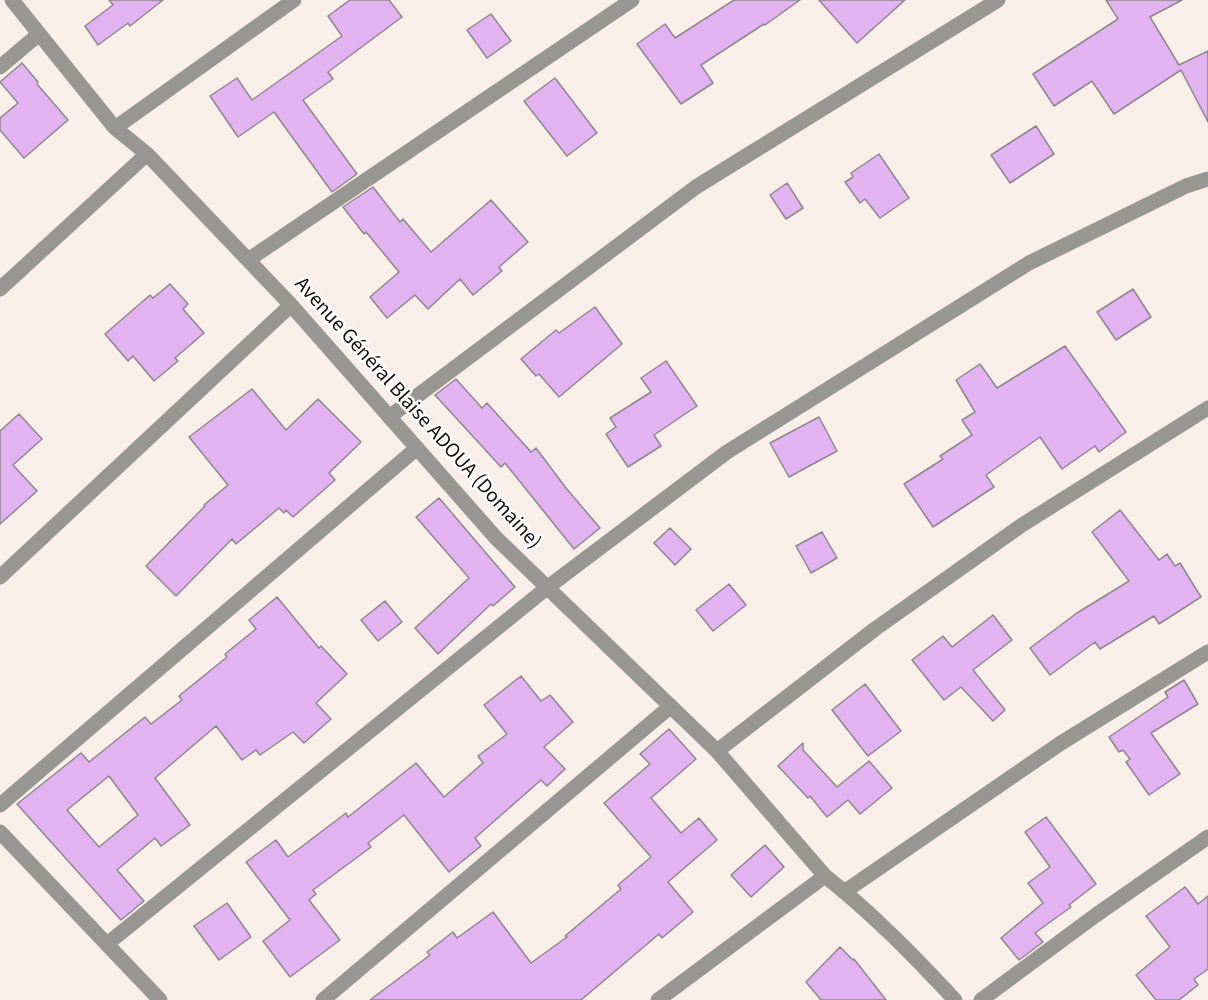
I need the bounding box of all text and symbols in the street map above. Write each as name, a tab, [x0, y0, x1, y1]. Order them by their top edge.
street label: Avenue Général Blaise ADOUA (Domaine)	[288, 273, 546, 555]

